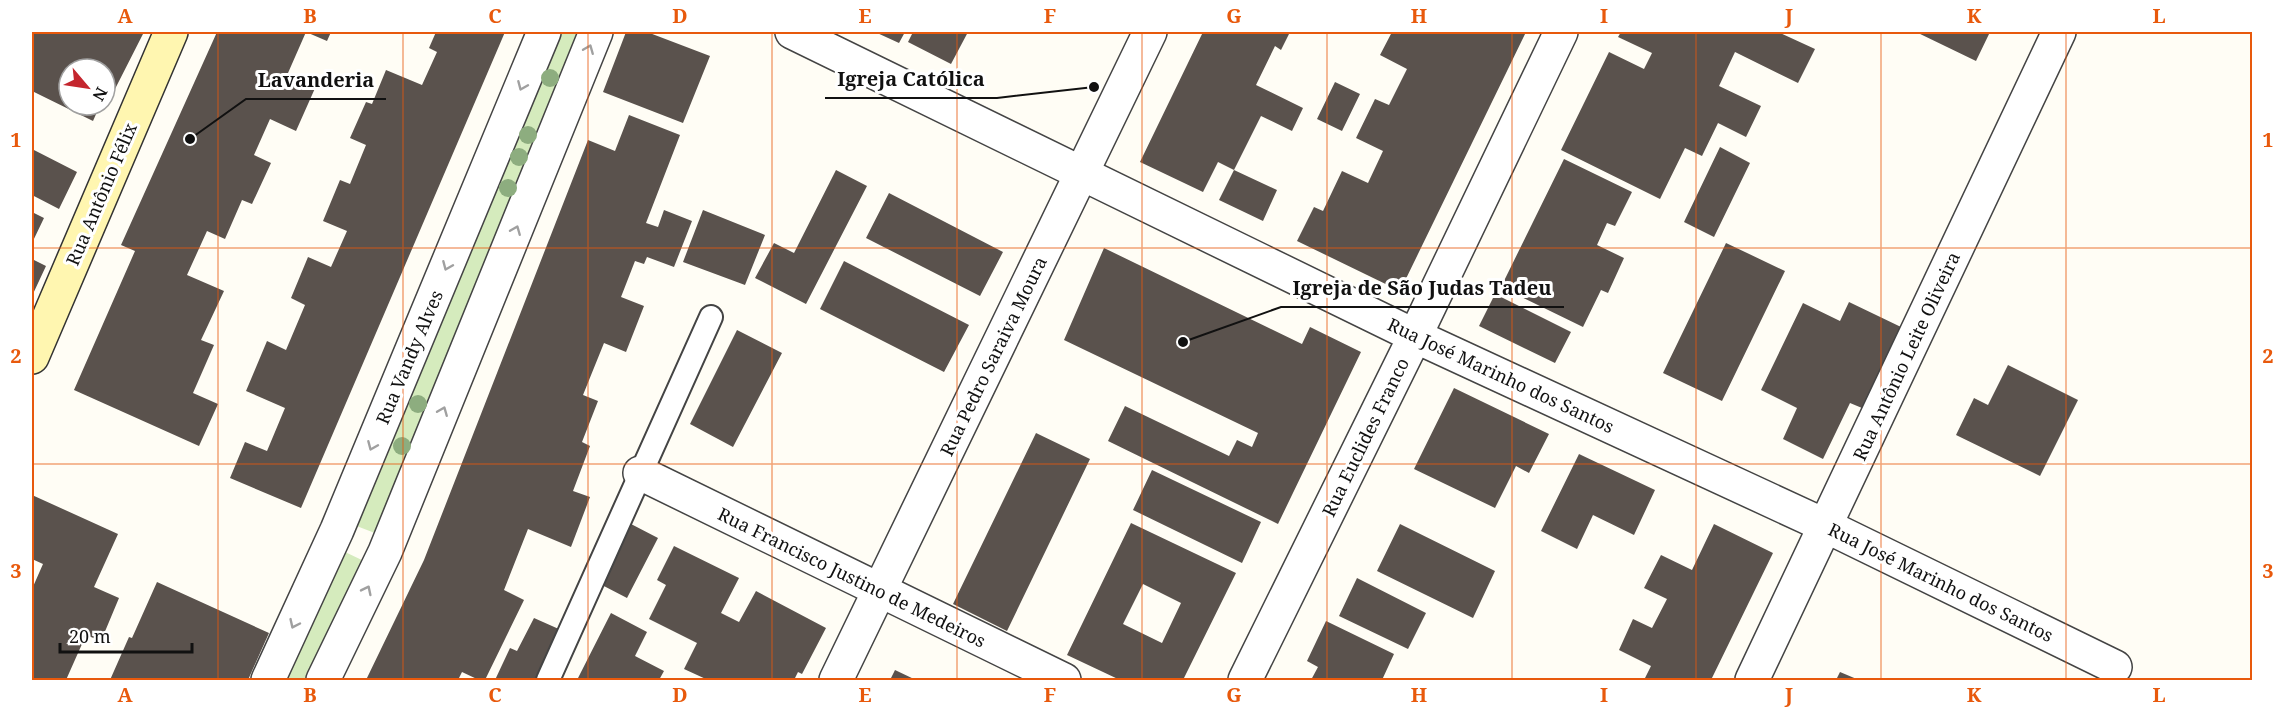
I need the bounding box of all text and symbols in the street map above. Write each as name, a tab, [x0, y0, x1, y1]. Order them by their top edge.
text: A	[117, 2, 133, 29]
text: B	[303, 2, 317, 29]
text: C	[488, 2, 502, 29]
text: D	[672, 2, 688, 29]
text: E	[858, 2, 872, 29]
text: F	[1044, 2, 1056, 29]
text: G	[1226, 2, 1242, 29]
text: H	[1411, 2, 1427, 29]
text: I	[1600, 2, 1608, 29]
text: J	[1784, 2, 1793, 29]
text: K	[1967, 2, 1982, 29]
text: L	[2152, 2, 2166, 29]
one-way arrow	[581, 44, 594, 55]
north arrow	[57, 57, 117, 117]
callout: Igreja Católica	[825, 60, 997, 98]
callout: Lavanderia	[246, 61, 386, 99]
text: Igreja Católica	[837, 65, 985, 92]
text: Lavanderia	[258, 66, 374, 93]
one-way arrow	[517, 79, 529, 90]
text: N	[87, 83, 113, 105]
street label: Rua Antônio Félix	[60, 118, 142, 269]
text: 1	[10, 126, 22, 153]
text: 1	[2262, 126, 2274, 153]
one-way arrow	[509, 225, 521, 236]
street label: Rua Antônio Leite Oliveira	[1847, 248, 1965, 464]
street label: Rua Pedro Saraiva Moura	[934, 252, 1052, 460]
one-way arrow	[442, 259, 454, 270]
callout: Igreja de São Judas Tadeu	[1281, 269, 1564, 307]
text: Igreja de São Judas Tadeu	[1292, 274, 1552, 301]
street label: Rua Vandy Alves	[370, 286, 448, 428]
street label: Rua José Marinho dos Santos	[1384, 312, 1618, 438]
text: 2	[10, 342, 22, 369]
text: 2	[2262, 342, 2274, 369]
street label: Rua Euclides Franco	[1316, 353, 1414, 521]
one-way arrow	[436, 406, 448, 417]
one-way arrow	[367, 439, 379, 450]
street label: Rua Francisco Justino de Medeiros	[714, 502, 990, 652]
street label: Rua José Marinho dos Santos	[1825, 517, 2057, 647]
text: 3	[10, 557, 22, 584]
text: 3	[2262, 557, 2274, 584]
one-way arrow	[359, 585, 371, 596]
scale bar	[60, 616, 192, 654]
one-way arrow	[289, 618, 301, 629]
text: 20 m	[69, 624, 111, 648]
text: A	[117, 681, 133, 708]
text: B	[303, 681, 317, 708]
text: C	[488, 681, 502, 708]
text: D	[672, 681, 688, 708]
text: E	[858, 681, 872, 708]
text: F	[1044, 681, 1056, 708]
text: G	[1226, 681, 1242, 708]
text: H	[1411, 681, 1427, 708]
text: I	[1600, 681, 1608, 708]
text: J	[1784, 681, 1793, 708]
text: K	[1967, 681, 1982, 708]
text: L	[2152, 681, 2166, 708]

